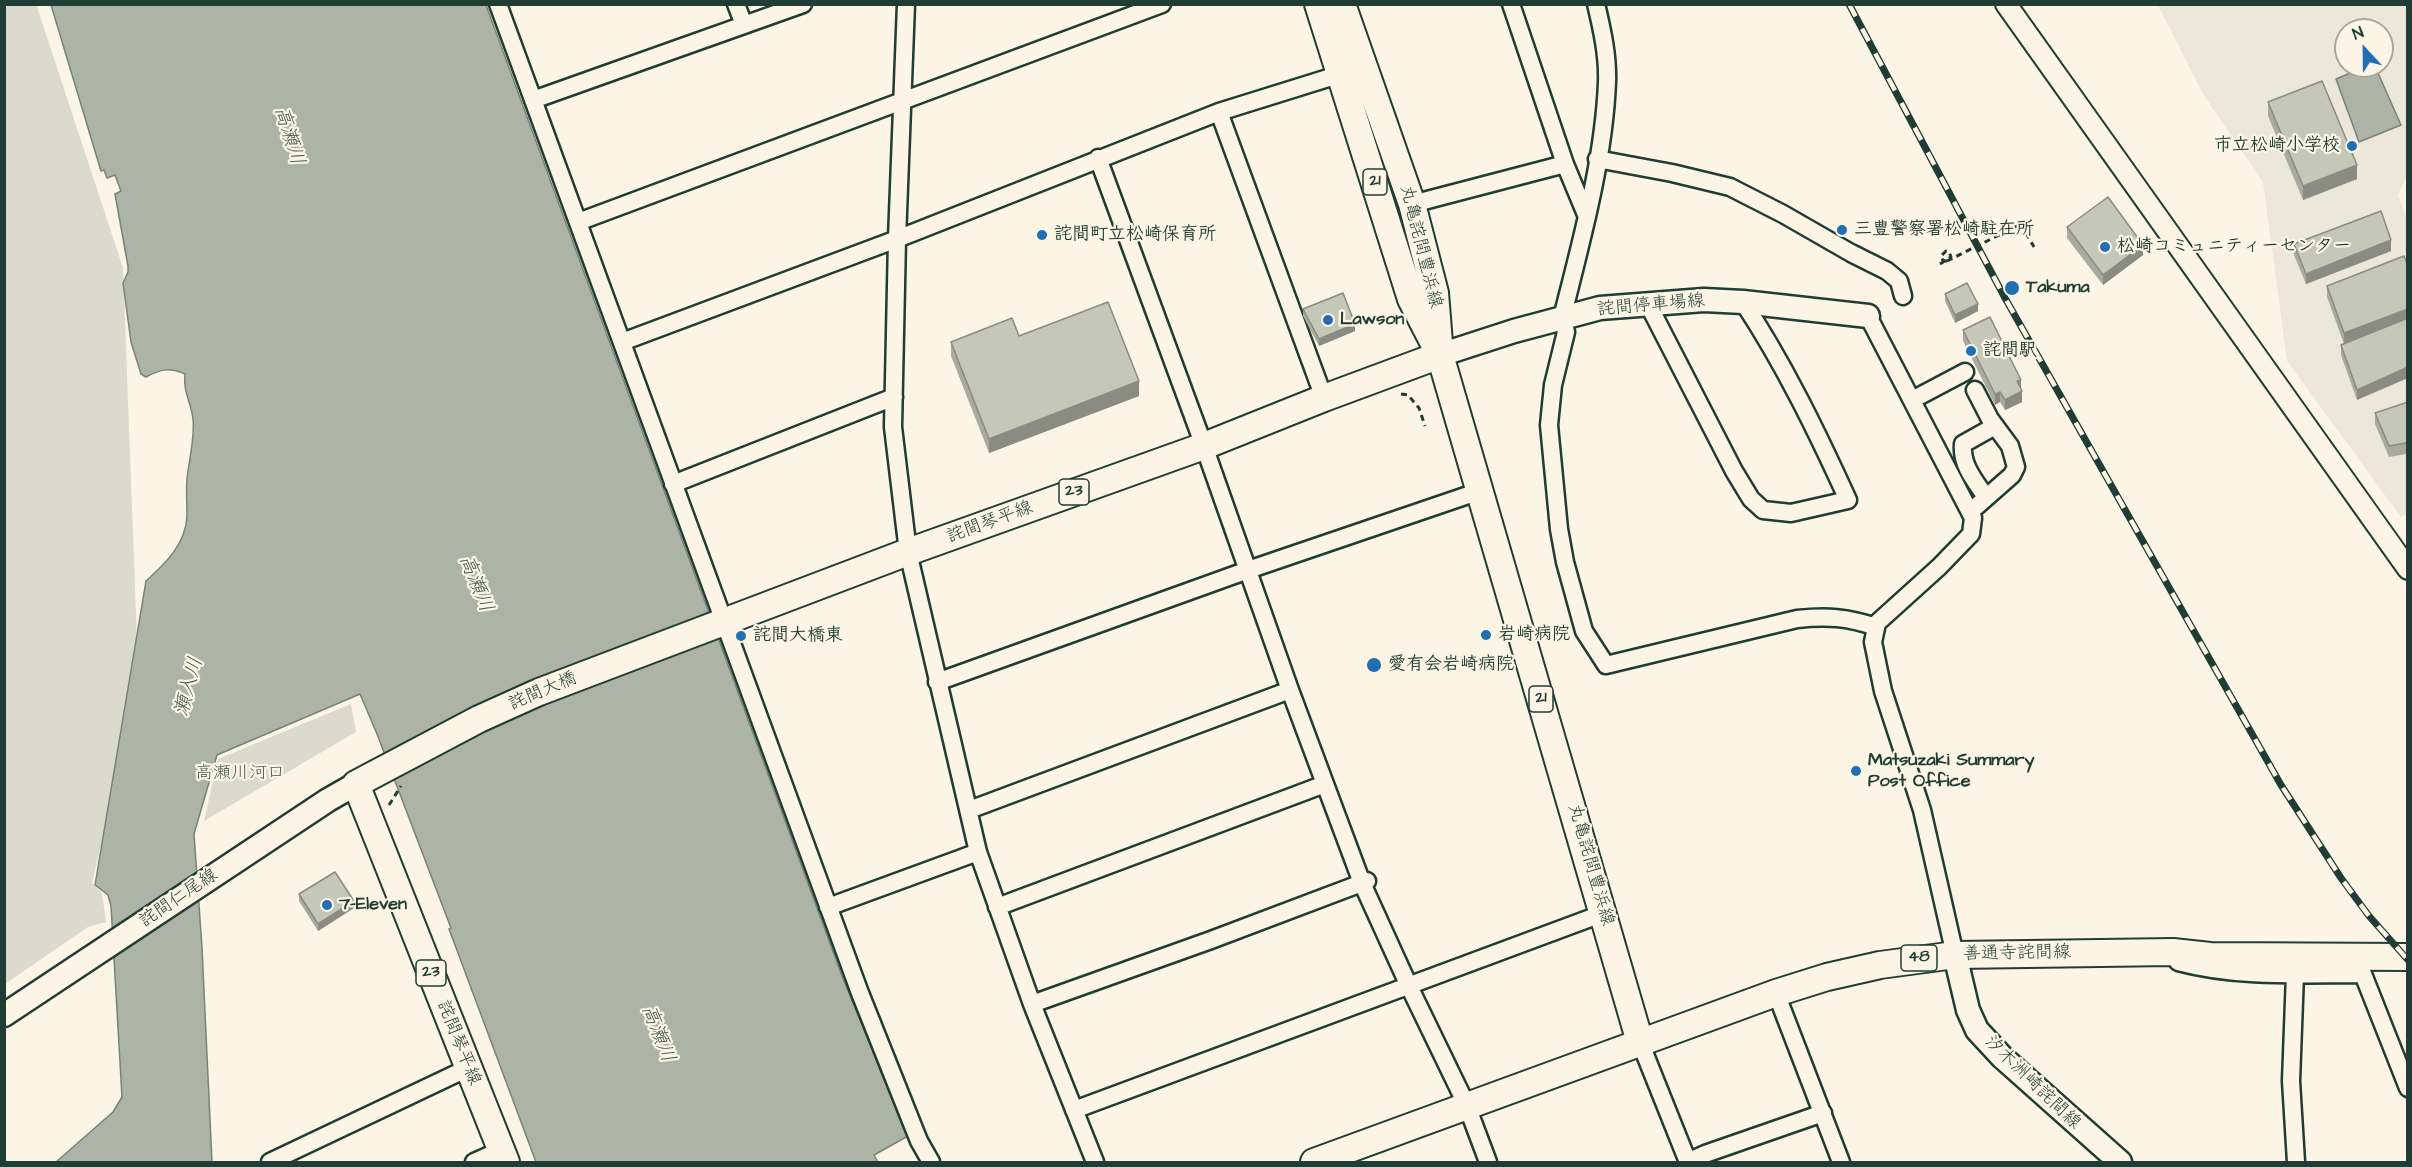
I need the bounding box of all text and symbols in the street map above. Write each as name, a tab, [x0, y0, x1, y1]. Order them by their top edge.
north arrow	[2334, 18, 2394, 78]
text: N	[2349, 21, 2367, 45]
water label: 高瀬川	[268, 104, 308, 168]
place label: 市立松崎小学校	[2214, 135, 2340, 157]
marker: 市立松崎小学校	[2345, 139, 2359, 153]
road number: 21	[1363, 169, 1387, 195]
street label: 丸亀詫間豊浜線	[1394, 183, 1446, 311]
place label: 三豊警察署松崎駐在所	[1854, 219, 2034, 241]
marker: 三豊警察署松崎駐在所	[1835, 223, 1849, 237]
place label: 詫間町立松崎保育所	[1054, 224, 1216, 246]
marker: 詫間町立松崎保育所	[1035, 228, 1049, 242]
place label: 松崎コミュニティーセンター	[2117, 236, 2351, 258]
marker: 松崎コミュニティーセンター	[2098, 240, 2112, 254]
place label: Takuma	[2026, 277, 2090, 299]
marker: Takuma	[2003, 279, 2021, 297]
street label: 詫間停車場線	[1596, 291, 1706, 321]
place label: Lawson	[1340, 309, 1404, 331]
marker: Lawson	[1321, 313, 1335, 327]
place label: 詫間駅	[1983, 340, 2037, 362]
marker: 詫間駅	[1964, 344, 1978, 358]
road number: 23	[1059, 479, 1089, 505]
street label: 詫間琴平線	[944, 497, 1036, 549]
water label: 高瀬川	[453, 552, 497, 616]
place label: 岩崎病院	[1498, 624, 1570, 646]
place label: 詫間大橋東	[753, 625, 843, 647]
marker: 岩崎病院	[1479, 628, 1493, 642]
marker: 詫間大橋東	[734, 629, 748, 643]
place label: 愛有会岩崎病院	[1388, 654, 1514, 676]
water label: 瀬入川	[171, 655, 209, 719]
marker: 愛有会岩崎病院	[1365, 656, 1383, 674]
street label: 詫間大橋	[506, 668, 580, 716]
road number: 21	[1529, 686, 1553, 712]
place label: Matsuzaki Summary Post Office	[1868, 750, 2034, 792]
park label: 高瀬川河口	[195, 763, 285, 785]
marker: Matsuzaki Summary Post Office	[1849, 764, 1863, 778]
street label: 丸亀詫間豊浜線	[1562, 801, 1618, 929]
street label: 詫間仁尾線	[136, 865, 222, 933]
place label: 7-Eleven	[339, 894, 407, 916]
marker: 7-Eleven	[320, 898, 334, 912]
street label: 善通寺詫間線	[1963, 942, 2071, 966]
road number: 48	[1901, 945, 1937, 971]
road number: 23	[416, 960, 446, 986]
street label: 詫間琴平線	[431, 997, 485, 1089]
water label: 高瀬川	[635, 1002, 679, 1066]
street label: 汐木洲崎詫間線	[1979, 1031, 2085, 1135]

